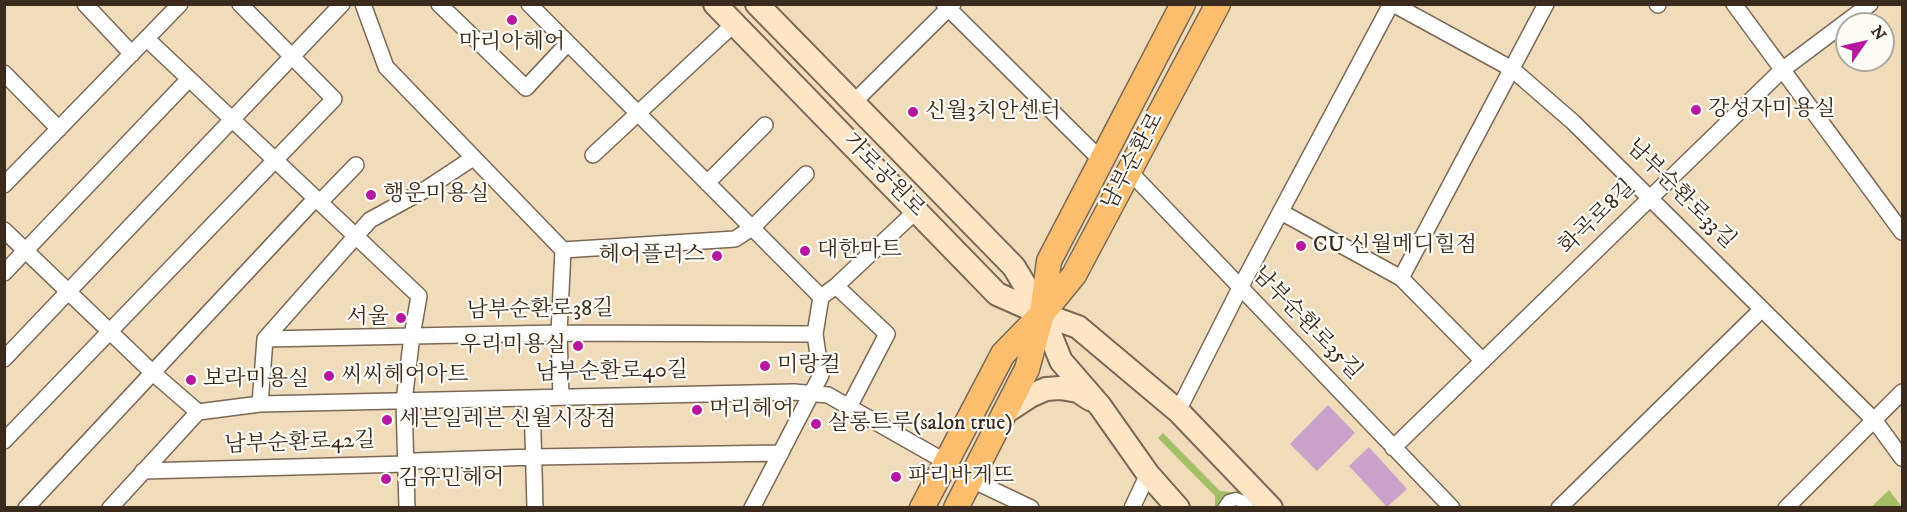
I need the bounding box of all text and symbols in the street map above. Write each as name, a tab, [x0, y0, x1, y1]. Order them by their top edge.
north arrow	[1835, 12, 1895, 72]
marker: 마리아헤어	[505, 13, 519, 27]
text: N	[1866, 22, 1890, 44]
place label: 마리아헤어	[459, 30, 565, 56]
place label: 강성자미용실	[1708, 97, 1836, 123]
place label: 신월3치안센터	[925, 99, 1061, 125]
marker: 강성자미용실	[1689, 103, 1703, 117]
marker: 신월3치안센터	[906, 105, 920, 119]
street label: 남부순환로	[1097, 109, 1171, 215]
street label: 가로공원로	[837, 129, 929, 223]
street label: 남부순환로33길	[1620, 135, 1740, 255]
street label: 화곡로8길	[1554, 175, 1642, 261]
place label: 행운미용실	[383, 182, 489, 208]
marker: 행운미용실	[364, 188, 378, 202]
place label: CU 신월메디힐점	[1313, 233, 1477, 259]
place label: 대한마트	[817, 238, 902, 264]
marker: CU 신월메디힐점	[1294, 239, 1308, 253]
place label: 헤어플러스	[599, 243, 705, 269]
marker: 대한마트	[798, 244, 812, 258]
marker: 헤어플러스	[710, 249, 724, 263]
street label: 남부순환로35길	[1246, 262, 1366, 386]
street label: 남부순환로38길	[466, 297, 614, 325]
place label: 서울	[346, 305, 389, 331]
marker: 서울	[394, 311, 408, 325]
place label: 우리미용실	[460, 333, 566, 359]
marker: 우리미용실	[571, 339, 585, 353]
place label: 미랑컬	[777, 353, 841, 379]
street label: 남부순환로40길	[536, 358, 688, 388]
marker: 미랑컬	[758, 359, 772, 373]
place label: 씨씨헤어아트	[341, 363, 469, 389]
place label: 보라미용실	[203, 367, 309, 393]
marker: 씨씨헤어아트	[322, 369, 336, 383]
marker: 보라미용실	[184, 373, 198, 387]
place label: 머리헤어	[709, 397, 794, 423]
marker: 머리헤어	[690, 403, 704, 417]
place label: 세븐일레븐 신월시장점	[399, 407, 616, 433]
place label: 살롱트루(salon true)	[828, 411, 1013, 437]
marker: 세븐일레븐 신월시장점	[380, 413, 394, 427]
marker: 살롱트루(salon true)	[809, 417, 823, 431]
street label: 남부순환로42길	[224, 428, 376, 460]
place label: 파리바게뜨	[908, 464, 1014, 490]
place label: 김유민헤어	[398, 466, 504, 492]
marker: 파리바게뜨	[889, 470, 903, 484]
marker: 김유민헤어	[379, 472, 393, 486]

